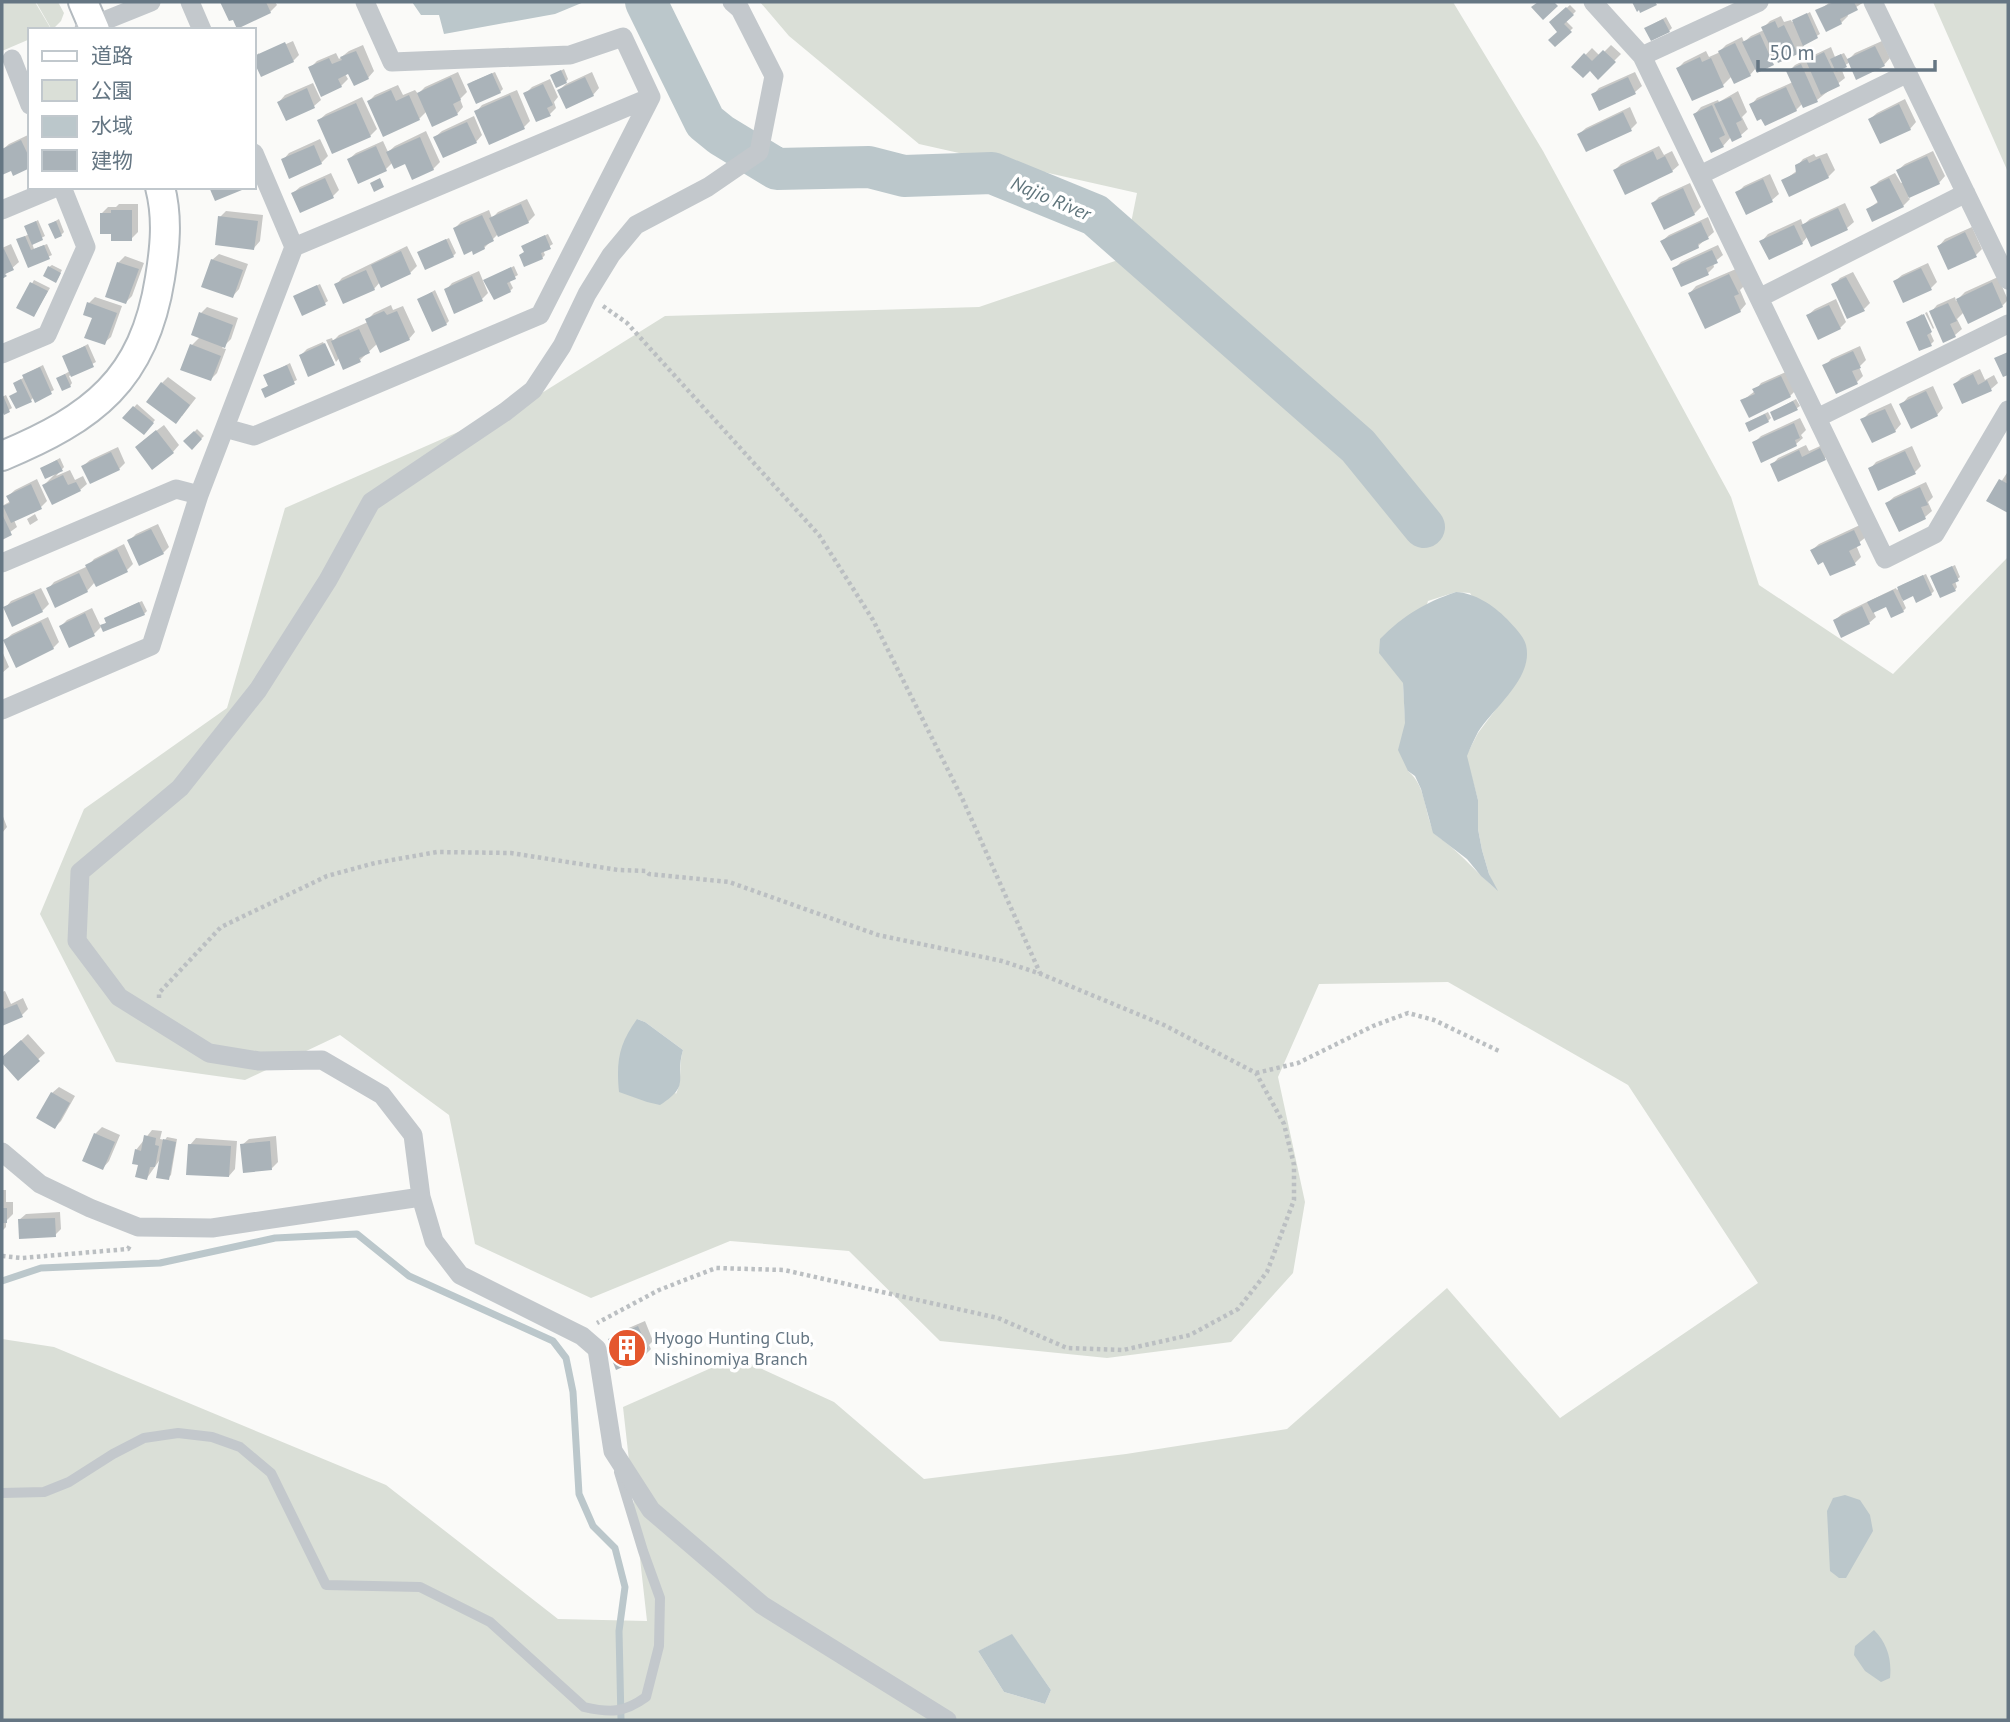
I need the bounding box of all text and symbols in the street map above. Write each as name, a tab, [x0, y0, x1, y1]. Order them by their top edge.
legend	[28, 28, 256, 189]
scale bar	[1758, 28, 1935, 72]
text: 50 m	[1769, 39, 1815, 66]
text: 道路	[91, 42, 133, 69]
text: 公園	[91, 77, 133, 104]
text: 水域	[91, 112, 133, 139]
text: 建物	[91, 147, 133, 174]
water label: Najio River	[1008, 171, 1096, 226]
place label: Hyogo Hunting Club, Nishinomiya Branch	[654, 1326, 814, 1370]
building icon: Hyogo Hunting Club, Nishinomiya Branch	[606, 1327, 648, 1369]

